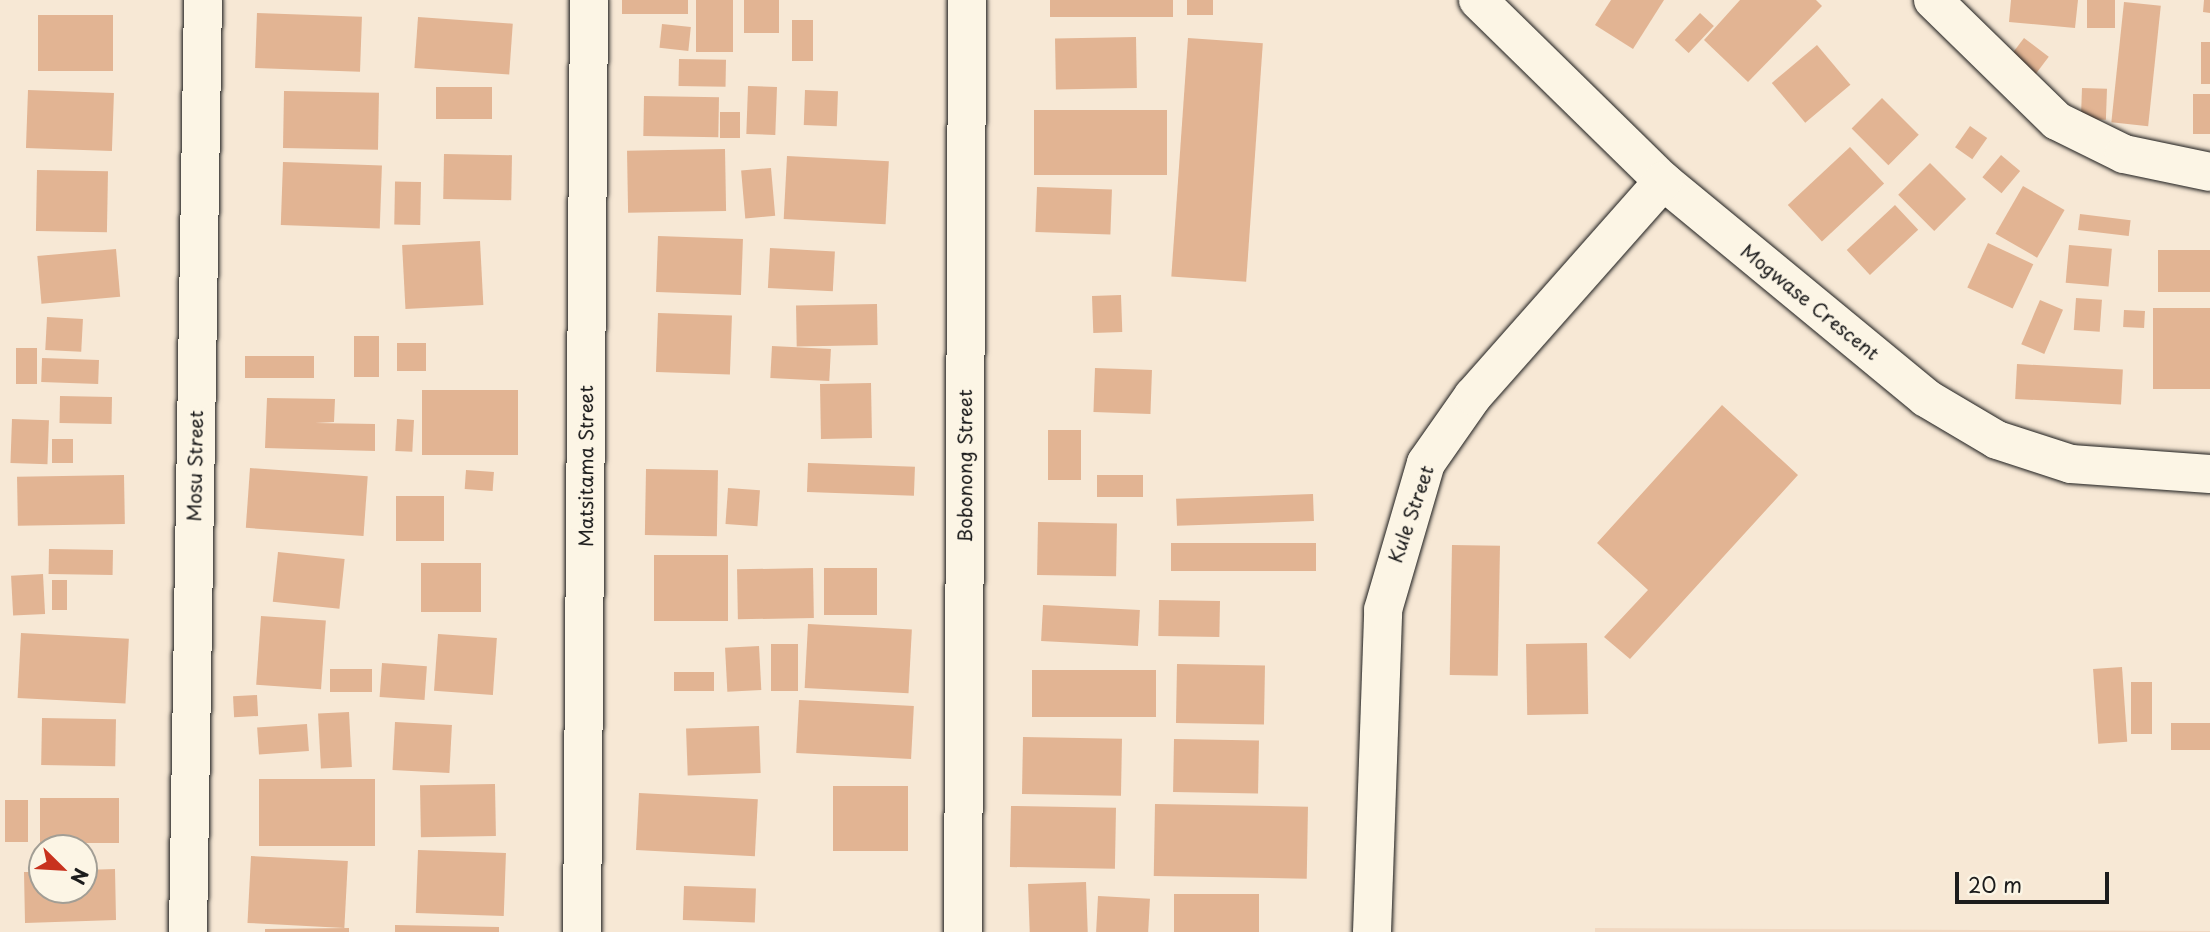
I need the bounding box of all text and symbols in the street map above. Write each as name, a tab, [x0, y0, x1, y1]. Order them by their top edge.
street label: Mogwase Crescent	[1737, 240, 1883, 364]
street label: Matsitama Street	[575, 384, 597, 548]
street label: Bobonong Street	[954, 389, 976, 543]
street label: Mosu Street	[183, 410, 207, 522]
street label: Kule Street	[1384, 462, 1438, 566]
north arrow	[28, 834, 98, 904]
scale bar	[1958, 858, 2112, 902]
text: N	[65, 864, 96, 889]
text: 20 m	[1968, 868, 2022, 900]

